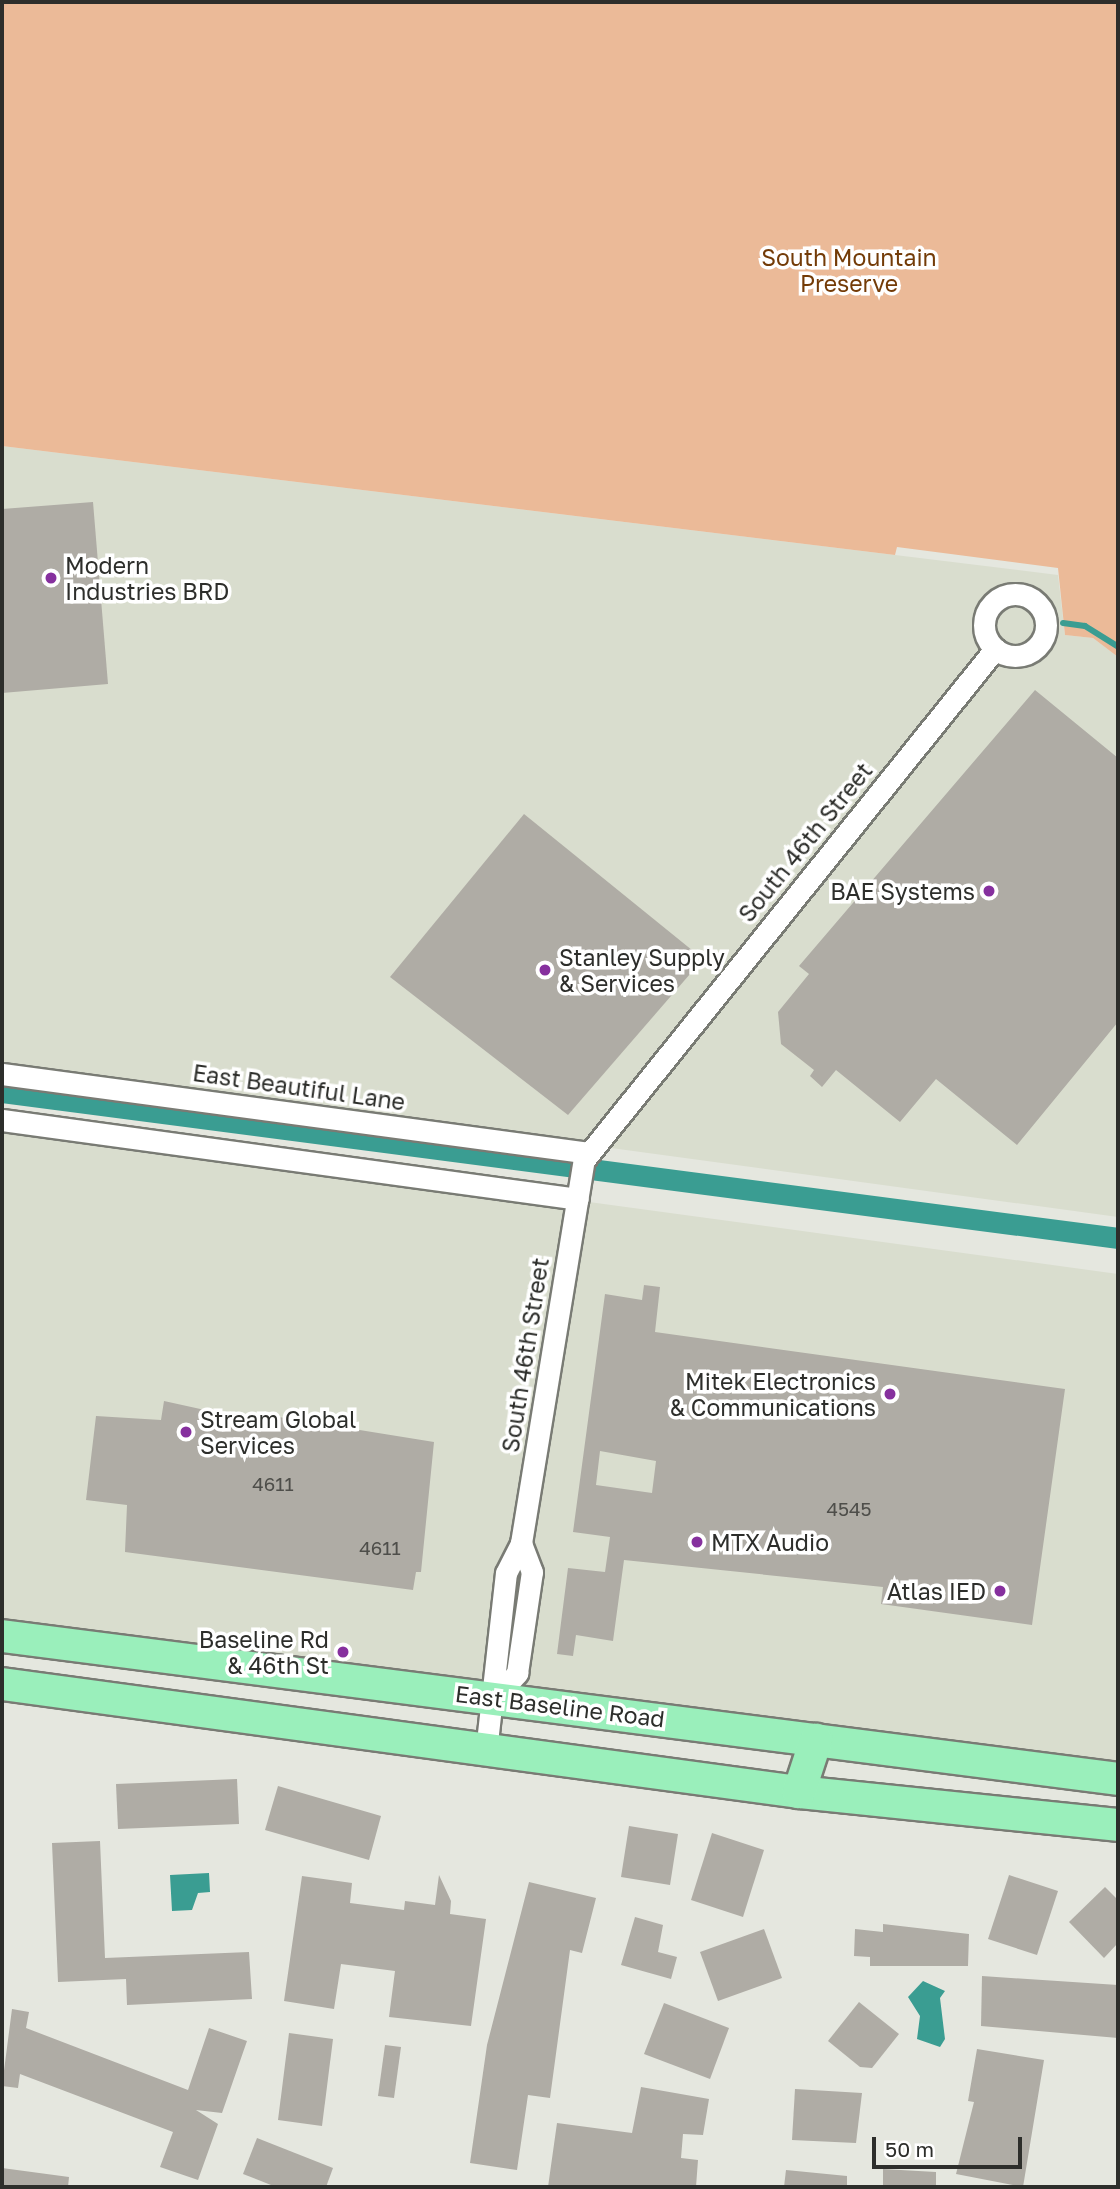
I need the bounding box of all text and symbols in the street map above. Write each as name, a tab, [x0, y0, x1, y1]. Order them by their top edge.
park label: South Mountain Preserve	[761, 243, 937, 297]
place label: Modern Industries BRD	[65, 551, 229, 605]
marker: Modern Industries BRD	[43, 570, 59, 586]
street label: South 46th Street	[732, 757, 878, 927]
place label: BAE Systems	[830, 877, 975, 905]
marker: BAE Systems	[981, 883, 997, 899]
place label: Stanley Supply & Services	[559, 943, 725, 997]
marker: Stanley Supply & Services	[537, 962, 553, 978]
street label: East Beautiful Lane	[191, 1058, 407, 1116]
street label: South 46th Street	[496, 1256, 554, 1454]
place label: Mitek Electronics & Communications	[670, 1367, 876, 1421]
marker: Mitek Electronics & Communications	[882, 1386, 898, 1402]
place label: Stream Global Services	[200, 1405, 356, 1459]
marker: Stream Global Services	[178, 1424, 194, 1440]
house number: 4611	[252, 1473, 294, 1495]
house number: 4545	[826, 1498, 872, 1520]
place label: MTX Audio	[711, 1528, 829, 1556]
marker: MTX Audio	[689, 1534, 705, 1550]
house number: 4611	[359, 1537, 401, 1559]
place label: Atlas IED	[887, 1577, 986, 1605]
marker: Atlas IED	[992, 1583, 1008, 1599]
place label: Baseline Rd & 46th St	[199, 1625, 329, 1679]
marker: Baseline Rd & 46th St	[335, 1644, 351, 1660]
street label: East Baseline Road	[454, 1679, 666, 1733]
scale bar	[875, 2122, 1026, 2166]
text: 50 m	[885, 2136, 934, 2162]

